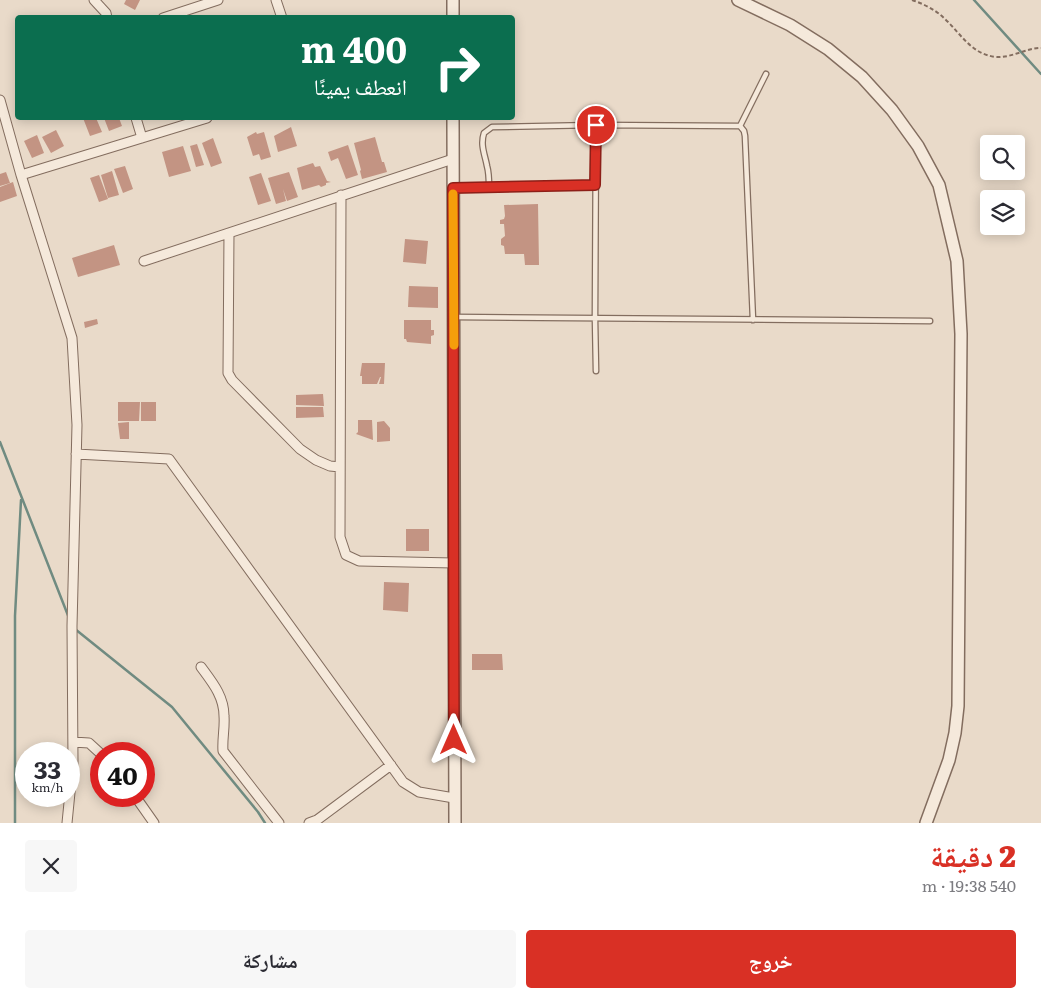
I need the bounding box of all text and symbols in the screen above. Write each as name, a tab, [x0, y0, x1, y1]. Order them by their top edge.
text: 400 m	[301, 22, 407, 74]
icon: right	[425, 35, 490, 100]
text: انعطف يمينًا	[314, 69, 407, 102]
pin	[575, 104, 617, 146]
icon: arrive	[582, 111, 610, 139]
map controls	[980, 135, 1025, 235]
button: search	[980, 135, 1025, 180]
button: layers	[980, 190, 1025, 235]
position arrow	[427, 713, 479, 765]
speed limit sign: 40	[90, 742, 155, 807]
text: 33	[34, 750, 61, 787]
text: km/h	[32, 778, 63, 796]
text: 2 دقيقة	[930, 832, 1016, 876]
button: close	[25, 840, 77, 892]
text: 540 m · 19:38	[922, 873, 1016, 897]
button: مشاركة	[25, 930, 516, 988]
button: خروج	[526, 930, 1016, 988]

